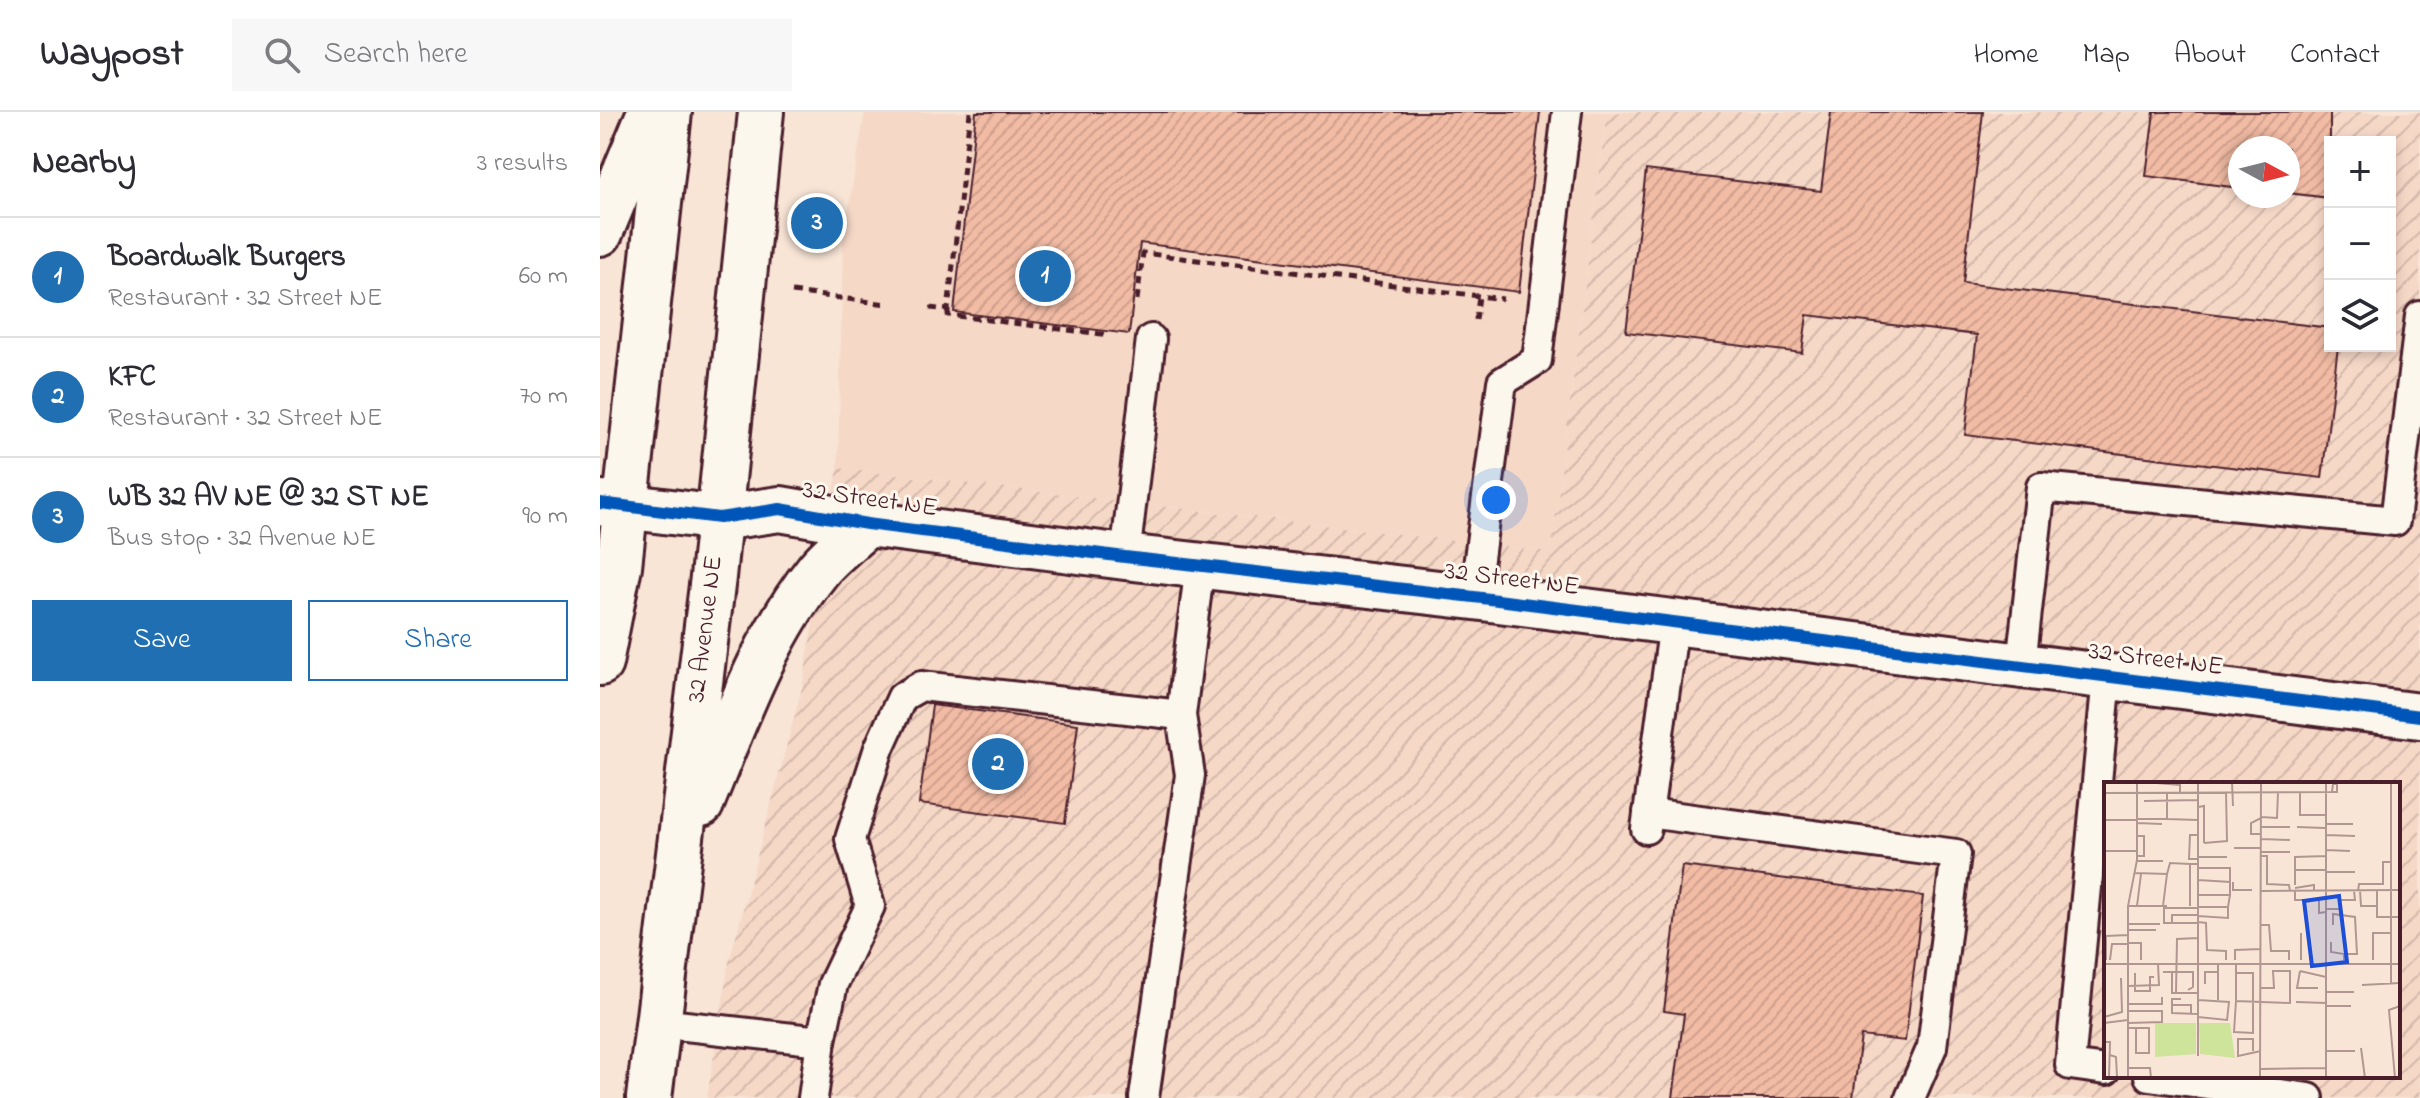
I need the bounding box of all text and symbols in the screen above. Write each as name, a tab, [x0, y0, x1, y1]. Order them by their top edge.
search box	[232, 19, 792, 91]
text: Waypost	[40, 27, 184, 83]
icon: search	[260, 33, 304, 77]
text: Search here	[324, 33, 467, 77]
text: Home	[1973, 35, 2039, 76]
text: Map	[2083, 35, 2130, 76]
text: About	[2174, 35, 2246, 76]
text: Contact	[2290, 35, 2380, 76]
north arrow	[2228, 136, 2300, 208]
map controls	[2324, 136, 2396, 352]
button: +	[2324, 136, 2396, 208]
text: Nearby	[32, 139, 136, 189]
text: 3 results	[477, 145, 568, 183]
pin: 3	[791, 193, 843, 253]
button: −	[2324, 208, 2396, 280]
text: Boardwalk Burgers	[108, 236, 346, 280]
pin: 1	[1019, 246, 1071, 306]
text: 1	[54, 258, 62, 296]
text: 60 m	[519, 258, 568, 296]
text: Restaurant · 32 Street NE	[108, 280, 383, 318]
button: layers	[2324, 280, 2396, 352]
text: KFC	[108, 356, 156, 400]
text: 2	[52, 378, 64, 416]
text: 70 m	[519, 378, 568, 416]
text: Restaurant · 32 Street NE	[108, 400, 383, 438]
street label: 32 Street NE	[800, 472, 940, 528]
text: WB 32 AV NE @ 32 ST NE	[108, 476, 429, 520]
your location	[1476, 480, 1516, 520]
text: 3	[53, 498, 63, 536]
text: 90 m	[522, 498, 568, 536]
text: Bus stop · 32 Avenue NE	[108, 520, 376, 558]
street label: 32 Avenue NE	[678, 553, 734, 705]
street label: 32 Street NE	[1442, 553, 1582, 607]
button: Save	[32, 600, 292, 681]
button: Share	[308, 600, 568, 681]
street label: 32 Street NE	[2086, 633, 2226, 687]
pin: 2	[972, 734, 1024, 794]
inset map	[2104, 782, 2400, 1078]

